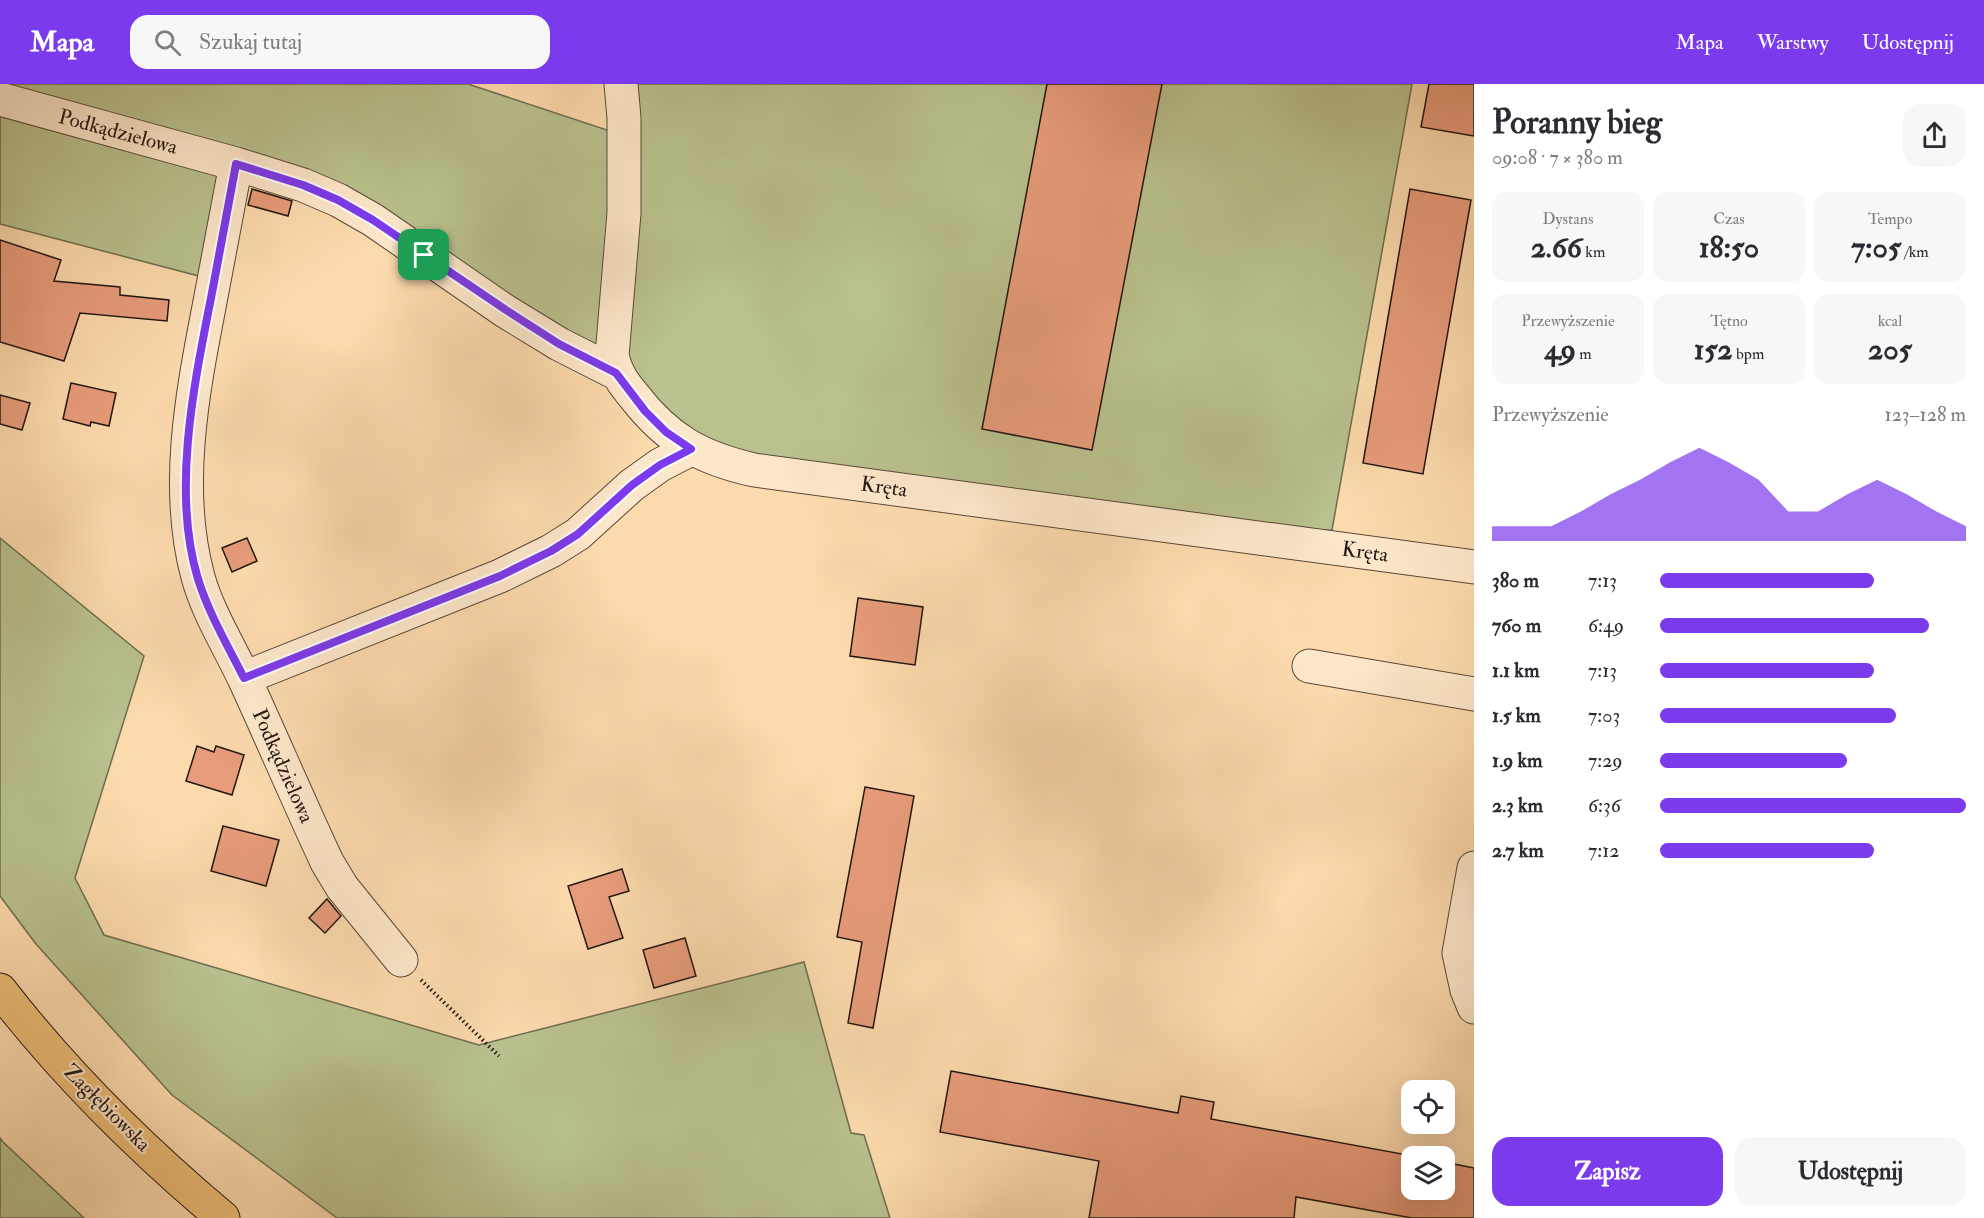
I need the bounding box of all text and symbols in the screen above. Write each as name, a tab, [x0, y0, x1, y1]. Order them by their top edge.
search box	[130, 15, 550, 69]
text: Mapa	[30, 25, 94, 60]
icon: search	[151, 26, 184, 59]
text: Szukaj tutaj	[199, 28, 302, 56]
text: Mapa	[1676, 29, 1724, 56]
text: Warstwy	[1757, 29, 1829, 56]
text: Udostępnij	[1862, 29, 1954, 56]
text: Poranny bieg	[1492, 102, 1662, 143]
street label: Podkądzielowa	[55, 103, 181, 161]
button: share	[1903, 104, 1966, 167]
text: 09:08 · 7 × 380 m	[1492, 145, 1623, 170]
text: Dystans	[1542, 209, 1594, 229]
text: Czas	[1713, 209, 1745, 229]
text: Tempo	[1868, 209, 1912, 229]
pin	[398, 229, 449, 280]
text: 2.66	[1531, 229, 1582, 266]
text: 18:50	[1699, 229, 1759, 266]
text: 7:05	[1851, 229, 1901, 266]
icon: arrive	[407, 238, 440, 271]
text: km	[1582, 242, 1605, 262]
text: /km	[1901, 242, 1929, 262]
text: Przewyższenie	[1521, 311, 1615, 331]
text: Tętno	[1710, 311, 1748, 331]
text: kcal	[1878, 311, 1902, 331]
text: 49	[1544, 331, 1576, 368]
text: 152	[1694, 331, 1733, 368]
text: 205	[1868, 331, 1912, 368]
text: m	[1576, 344, 1592, 364]
text: bpm	[1733, 344, 1764, 364]
text: Przewyższenie	[1492, 402, 1609, 427]
text: 123–128 m	[1885, 402, 1966, 427]
street label: Kręta	[859, 470, 909, 504]
street label: Kręta	[1340, 535, 1390, 569]
text: 380 m	[1492, 568, 1539, 593]
text: 7:13	[1588, 568, 1617, 593]
text: 760 m	[1492, 613, 1541, 638]
text: 6:49	[1588, 613, 1624, 638]
text: 1.1 km	[1492, 658, 1539, 683]
text: 7:13	[1588, 658, 1617, 683]
text: 1.5 km	[1492, 703, 1541, 728]
text: 7:03	[1588, 703, 1620, 728]
street label: Podkądzielowa	[246, 705, 320, 828]
text: 1.9 km	[1492, 748, 1543, 773]
text: 7:29	[1588, 748, 1623, 773]
text: 2.3 km	[1492, 793, 1543, 818]
text: 6:36	[1588, 793, 1621, 818]
text: 2.7 km	[1492, 838, 1544, 863]
text: 7:12	[1588, 838, 1619, 863]
street label: Zagłębiowska	[57, 1058, 157, 1158]
map controls	[1401, 1080, 1455, 1200]
button: locate	[1401, 1080, 1455, 1134]
button: Zapisz	[1492, 1137, 1723, 1206]
button: Udostępnij	[1735, 1137, 1966, 1206]
button: layers	[1401, 1146, 1455, 1200]

